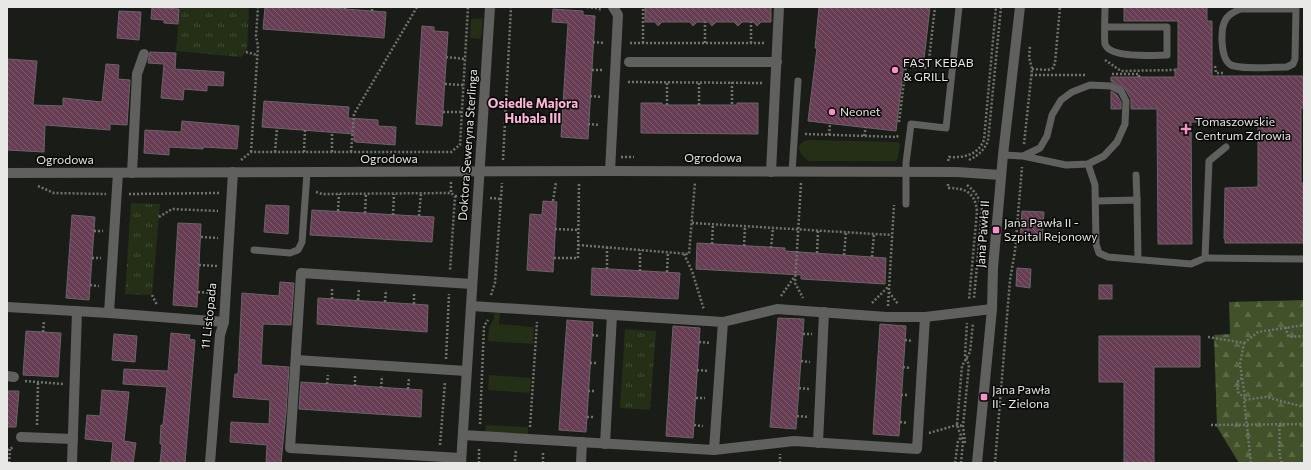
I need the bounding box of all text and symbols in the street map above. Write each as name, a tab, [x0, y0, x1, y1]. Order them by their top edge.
place label: FAST KEBAB & GRILL	[903, 55, 974, 83]
marker: FAST KEBAB & GRILL	[890, 65, 900, 75]
street label: Doktora Seweryna Sterlinga	[455, 69, 479, 221]
district label: Osiedle Majora Hubala III	[488, 95, 578, 126]
place label: Neonet	[840, 104, 881, 118]
marker: Neonet	[827, 107, 837, 117]
place label: Tomaszowskie Centrum Zdrowia	[1195, 114, 1291, 142]
marker: Tomaszowskie Centrum Zdrowia	[1180, 123, 1192, 135]
street label: Ogrodowa	[684, 150, 742, 164]
street label: Ogrodowa	[360, 151, 418, 165]
street label: Ogrodowa	[36, 152, 94, 166]
street label: Jana Pawła II	[973, 200, 992, 268]
place label: Jana Pawła II - Szpital Rejonowy	[1004, 215, 1098, 243]
marker: Jana Pawła II - Szpital Rejonowy	[991, 225, 1001, 235]
street label: 11 Listopada	[198, 282, 218, 350]
place label: Jana Pawła II - Zielona	[992, 382, 1050, 410]
marker: Jana Pawła II - Zielona	[979, 392, 989, 402]

